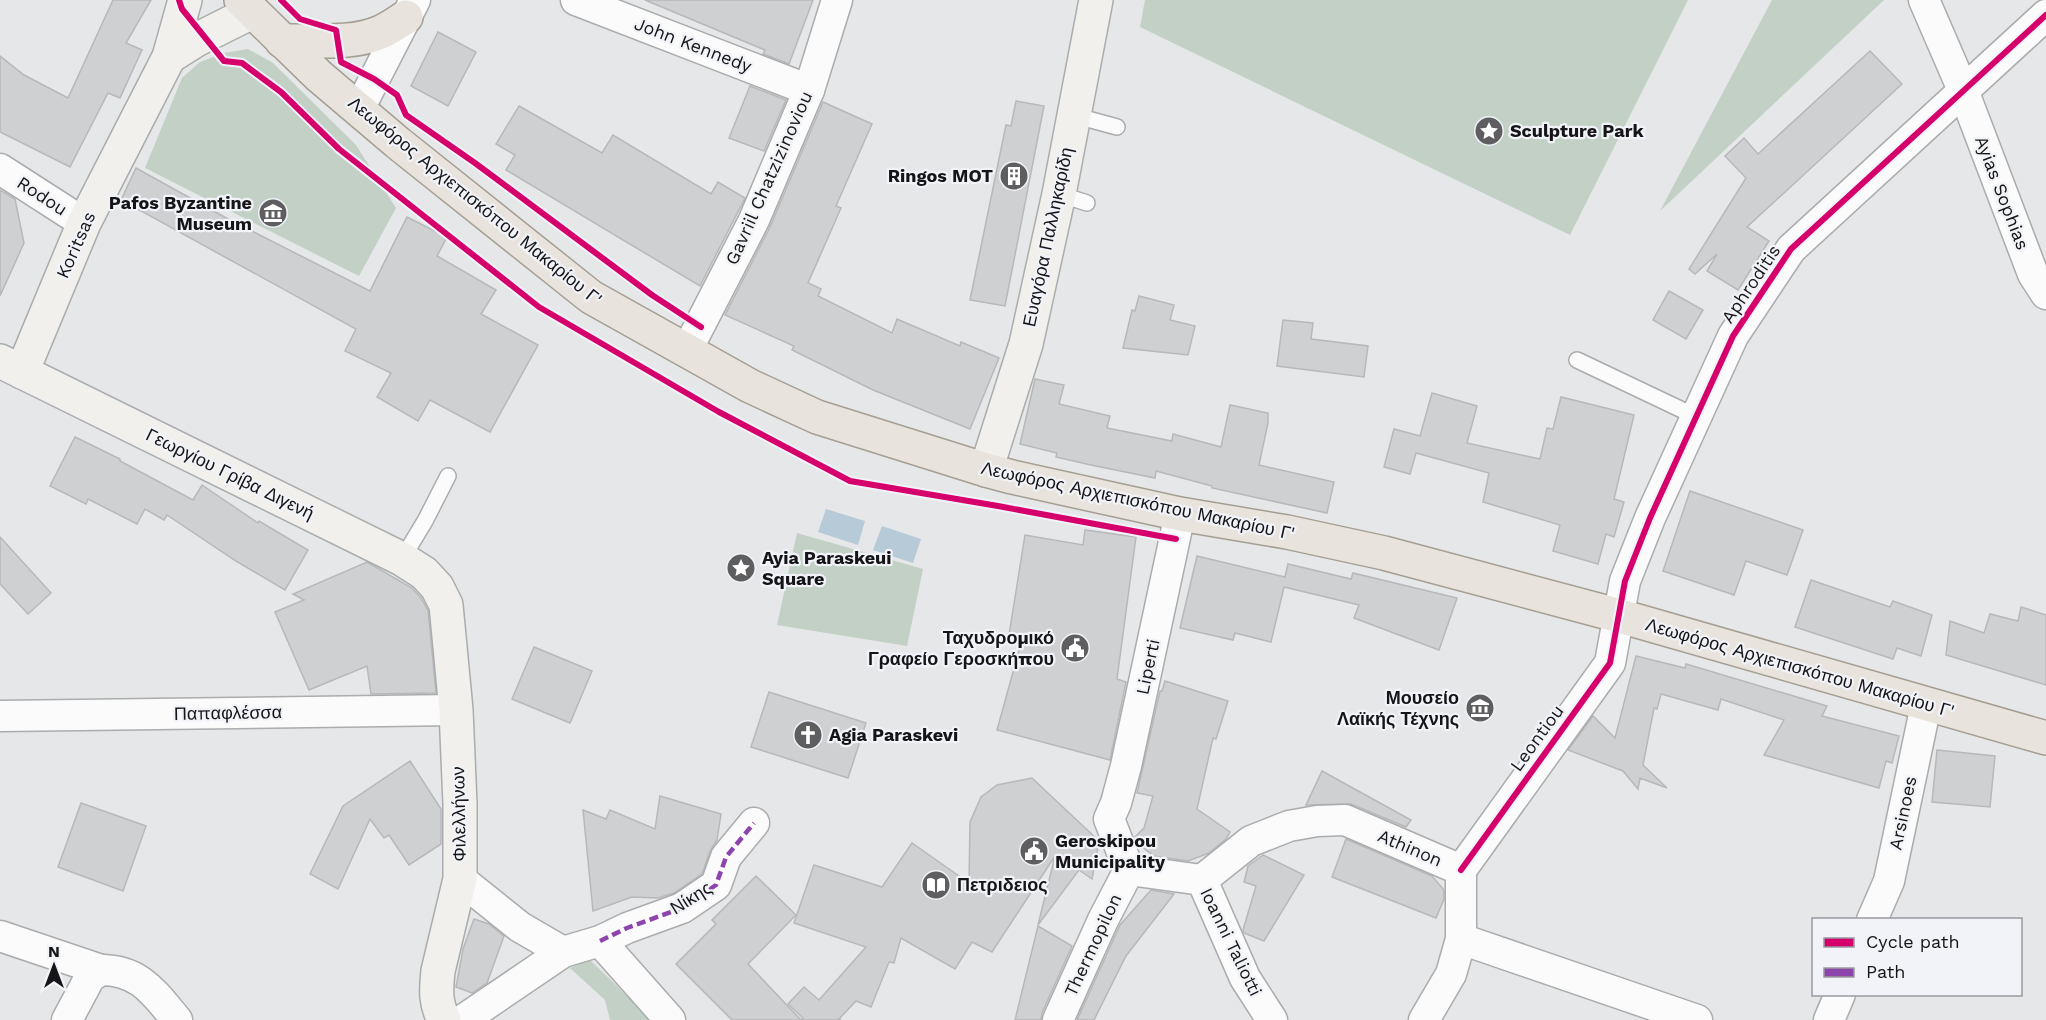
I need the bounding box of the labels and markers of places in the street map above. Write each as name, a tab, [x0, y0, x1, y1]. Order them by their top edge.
place icon: Sculpture Park	[1473, 115, 1505, 147]
place label: Sculpture Park	[1510, 120, 1644, 141]
building icon: Ringos MOT	[998, 160, 1030, 192]
place label: Ringos MOT	[888, 165, 993, 186]
place label: Pafos Byzantine Museum	[109, 192, 252, 234]
museum icon: Pafos Byzantine Museum	[257, 197, 289, 229]
place label: Ayia Paraskeui Square	[762, 547, 891, 589]
place icon: Ayia Paraskeui Square	[725, 552, 757, 584]
place label: Ταχυδρομικό Γραφείο Γεροσκήπου	[868, 627, 1054, 669]
public building icon: Ταχυδρομικό Γραφείο Γεροσκήπου	[1059, 632, 1091, 664]
place label: Μουσείο Λαϊκής Τέχνης	[1337, 687, 1459, 729]
museum icon: Μουσείο Λαϊκής Τέχνης	[1464, 692, 1496, 724]
church icon: Agia Paraskevi	[792, 719, 824, 751]
place label: Agia Paraskevi	[829, 724, 958, 745]
place label: Geroskipou Municipality	[1055, 830, 1166, 872]
public building icon: Geroskipou Municipality	[1018, 835, 1050, 867]
library icon: Πετριδειος	[920, 869, 952, 901]
place label: Πετριδειος	[957, 874, 1048, 895]

